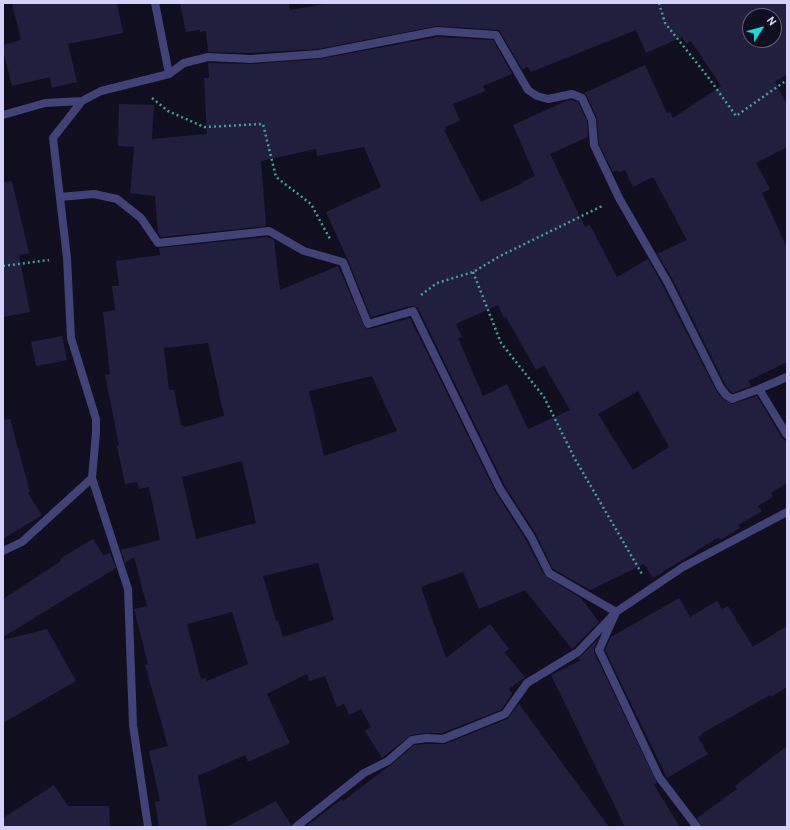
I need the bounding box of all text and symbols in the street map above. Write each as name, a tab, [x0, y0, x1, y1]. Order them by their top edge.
north arrow	[742, 8, 782, 48]
text: N	[763, 14, 779, 29]

